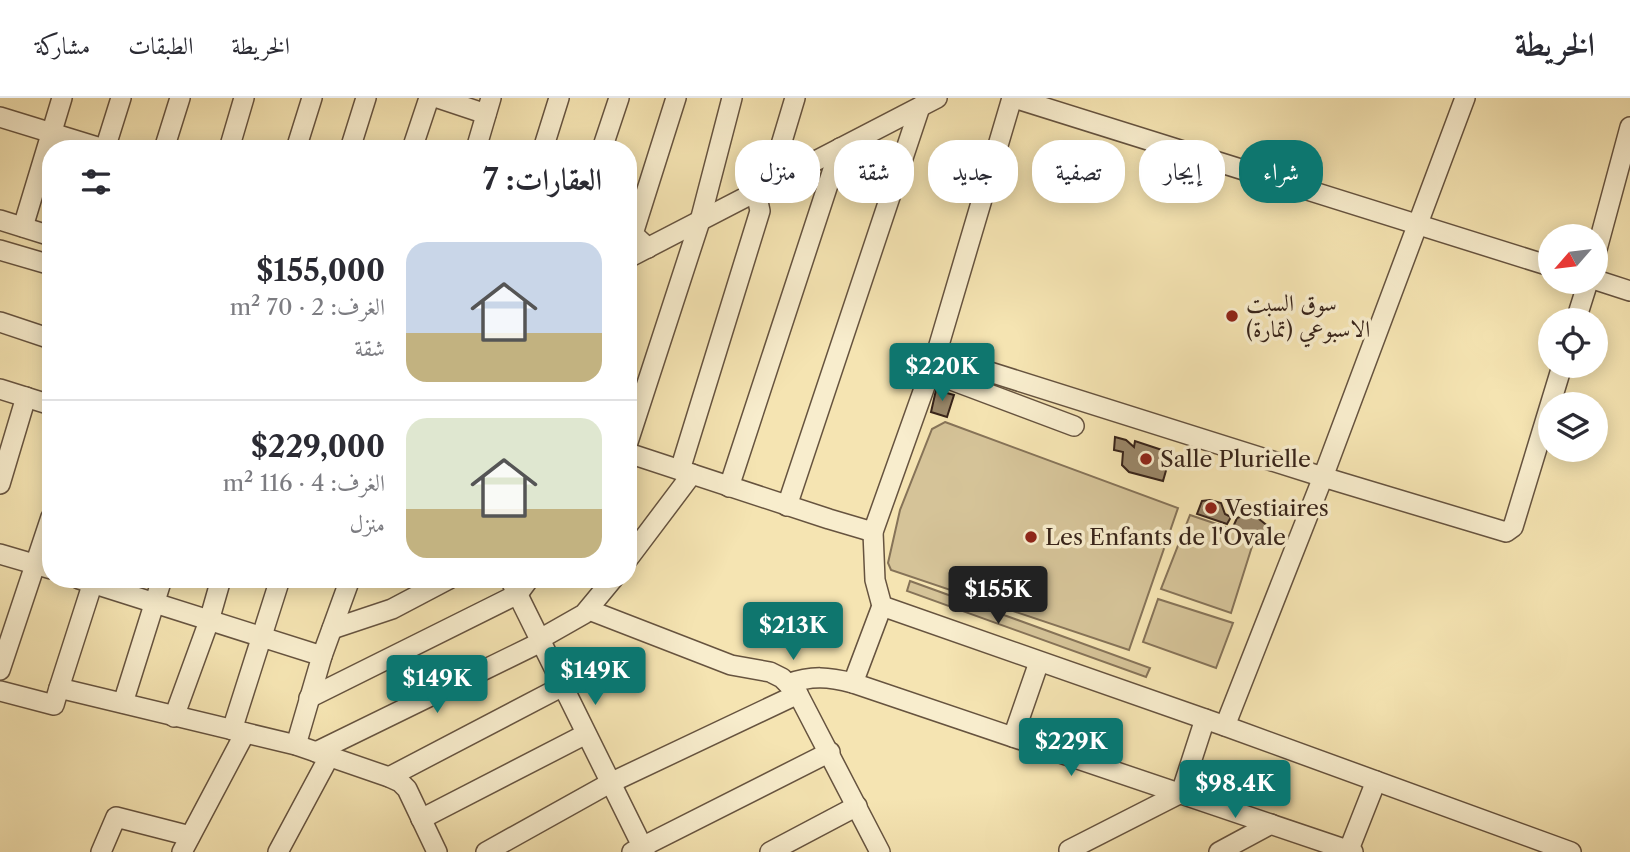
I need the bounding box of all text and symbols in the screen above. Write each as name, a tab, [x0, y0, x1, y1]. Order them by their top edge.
text: الخريطة	[1515, 24, 1595, 65]
text: مشاركة	[35, 31, 90, 60]
text: الطبقات	[128, 31, 194, 60]
text: الخريطة	[232, 31, 290, 60]
chip: منزل	[735, 140, 820, 203]
chip: شقة	[834, 140, 914, 203]
chip: جديد	[928, 140, 1018, 203]
chip: تصفية	[1032, 140, 1125, 203]
chip: إيجار	[1139, 140, 1225, 203]
chip: شراء	[1239, 140, 1323, 203]
text: العقارات: 7	[483, 161, 602, 198]
icon: filters	[77, 163, 115, 201]
north arrow	[1538, 224, 1608, 294]
map controls	[1538, 224, 1608, 462]
text: $155,000	[256, 252, 385, 289]
icon: home	[462, 270, 546, 354]
place label: سوق السبت الاسبوعي (تمارة)	[1246, 289, 1370, 348]
text: الغرف: 2 · 70 m²	[230, 293, 385, 321]
marker: سوق السبت الاسبوعي (تمارة)	[1224, 308, 1240, 324]
button: locate	[1538, 308, 1608, 378]
text: شقة	[355, 334, 385, 362]
pin: $220K	[893, 344, 991, 403]
text: $220K	[905, 352, 979, 380]
button: layers	[1538, 392, 1608, 462]
text: $229,000	[251, 428, 385, 465]
place label: Salle Plurielle	[1160, 445, 1311, 473]
icon: home	[462, 446, 546, 530]
marker: Salle Plurielle	[1138, 451, 1154, 467]
text: الغرف: 4 · 116 m²	[223, 469, 385, 497]
place label: Vestiaires	[1224, 494, 1329, 522]
marker: Vestiaires	[1203, 500, 1219, 516]
text: منزل	[350, 510, 385, 538]
place label: Les Enfants de l'Ovale	[1045, 523, 1286, 551]
marker: Les Enfants de l'Ovale	[1023, 529, 1039, 545]
pin: $155K	[949, 566, 1047, 626]
text: $155K	[965, 575, 1031, 603]
pin: $213K	[744, 602, 842, 662]
text: $213K	[759, 611, 827, 639]
pin: $149K	[546, 648, 644, 707]
pin: $149K	[388, 656, 486, 715]
text: $149K	[561, 656, 629, 684]
text: $149K	[403, 664, 471, 692]
pin: $229K	[1022, 718, 1120, 778]
text: $229K	[1035, 727, 1107, 755]
pin: $98.4K	[1178, 760, 1292, 820]
text: $98.4K	[1195, 769, 1275, 797]

